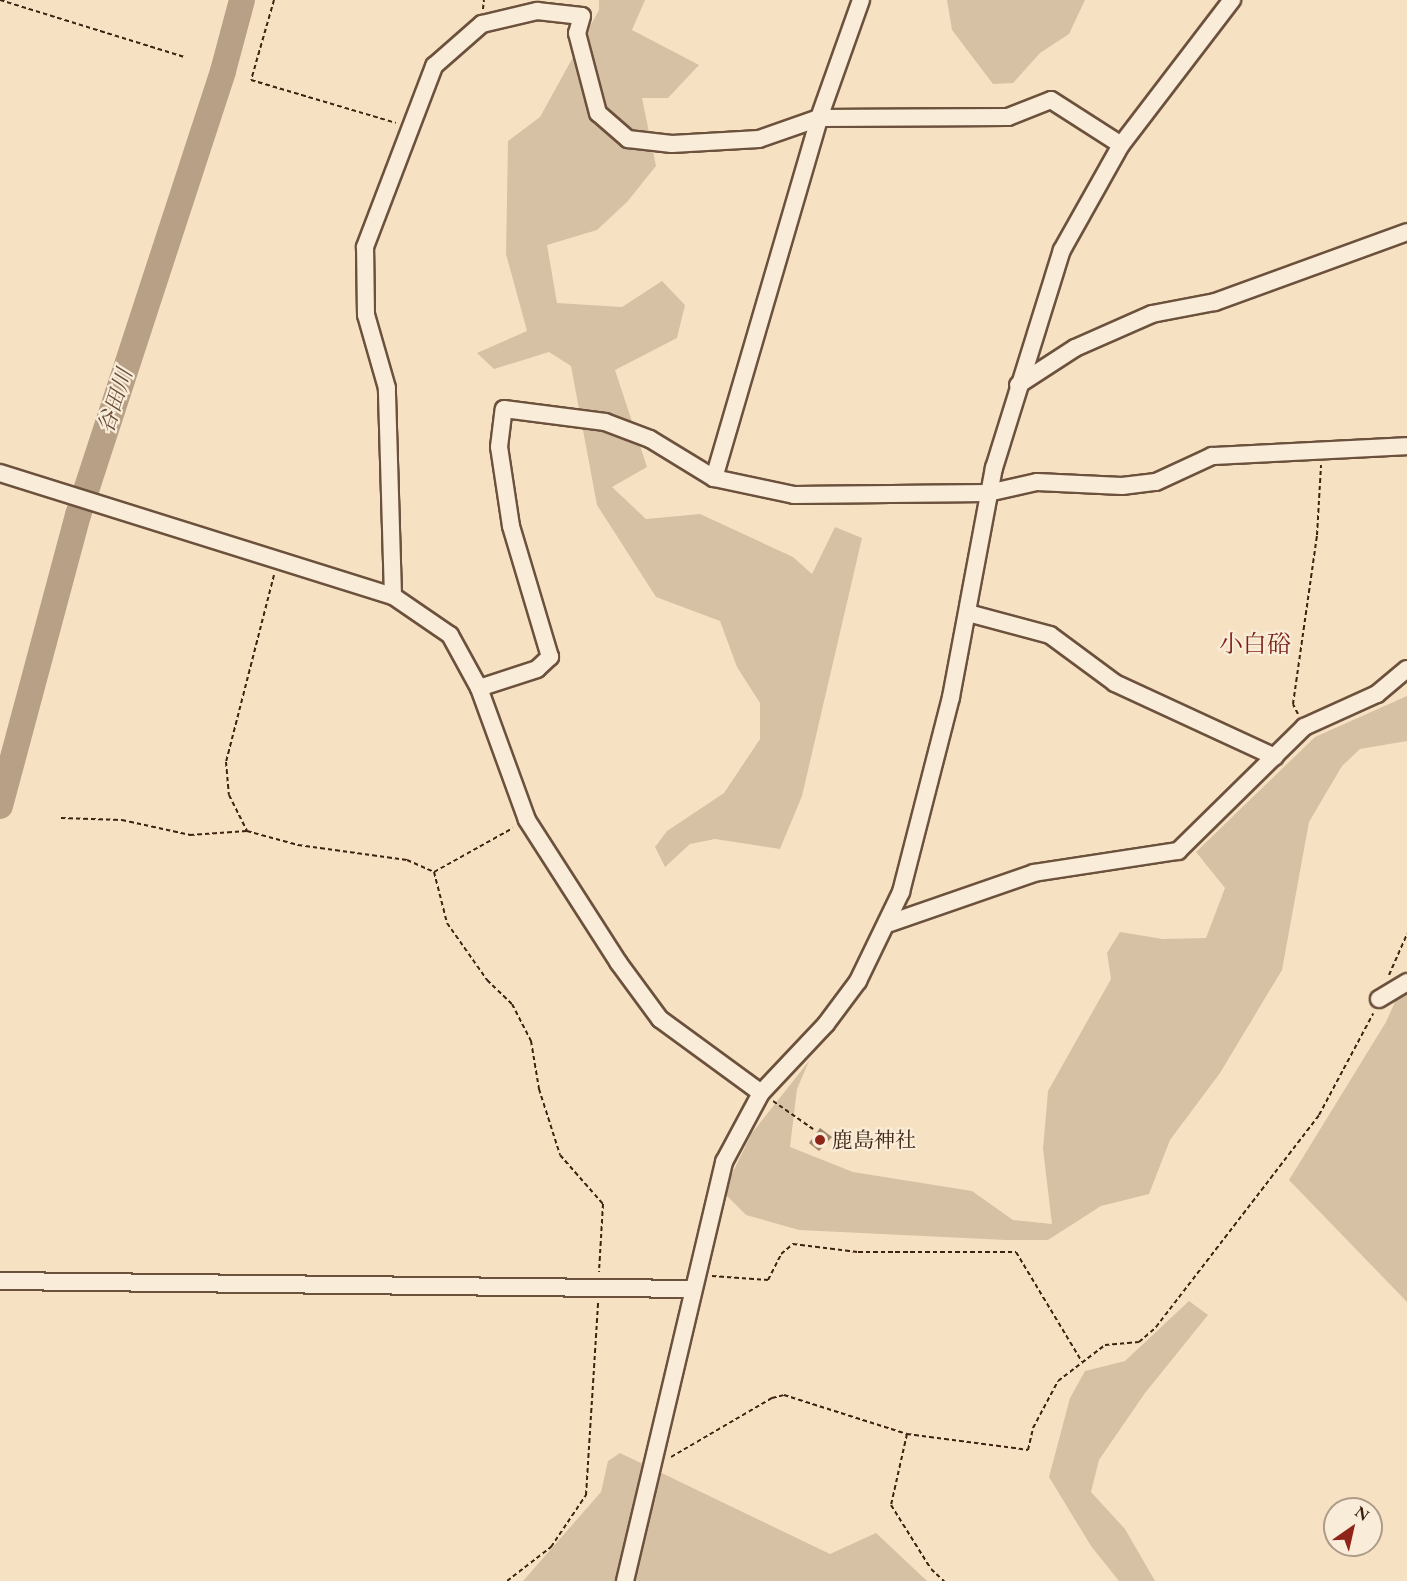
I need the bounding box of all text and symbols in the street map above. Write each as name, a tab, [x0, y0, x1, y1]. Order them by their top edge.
water label: 谷田川	[92, 366, 138, 436]
district label: 小白硲	[1219, 630, 1291, 658]
place label: 鹿島神社	[832, 1127, 916, 1153]
marker: 鹿島神社	[813, 1133, 827, 1147]
north arrow	[1323, 1497, 1383, 1557]
text: N	[1351, 1501, 1373, 1526]

